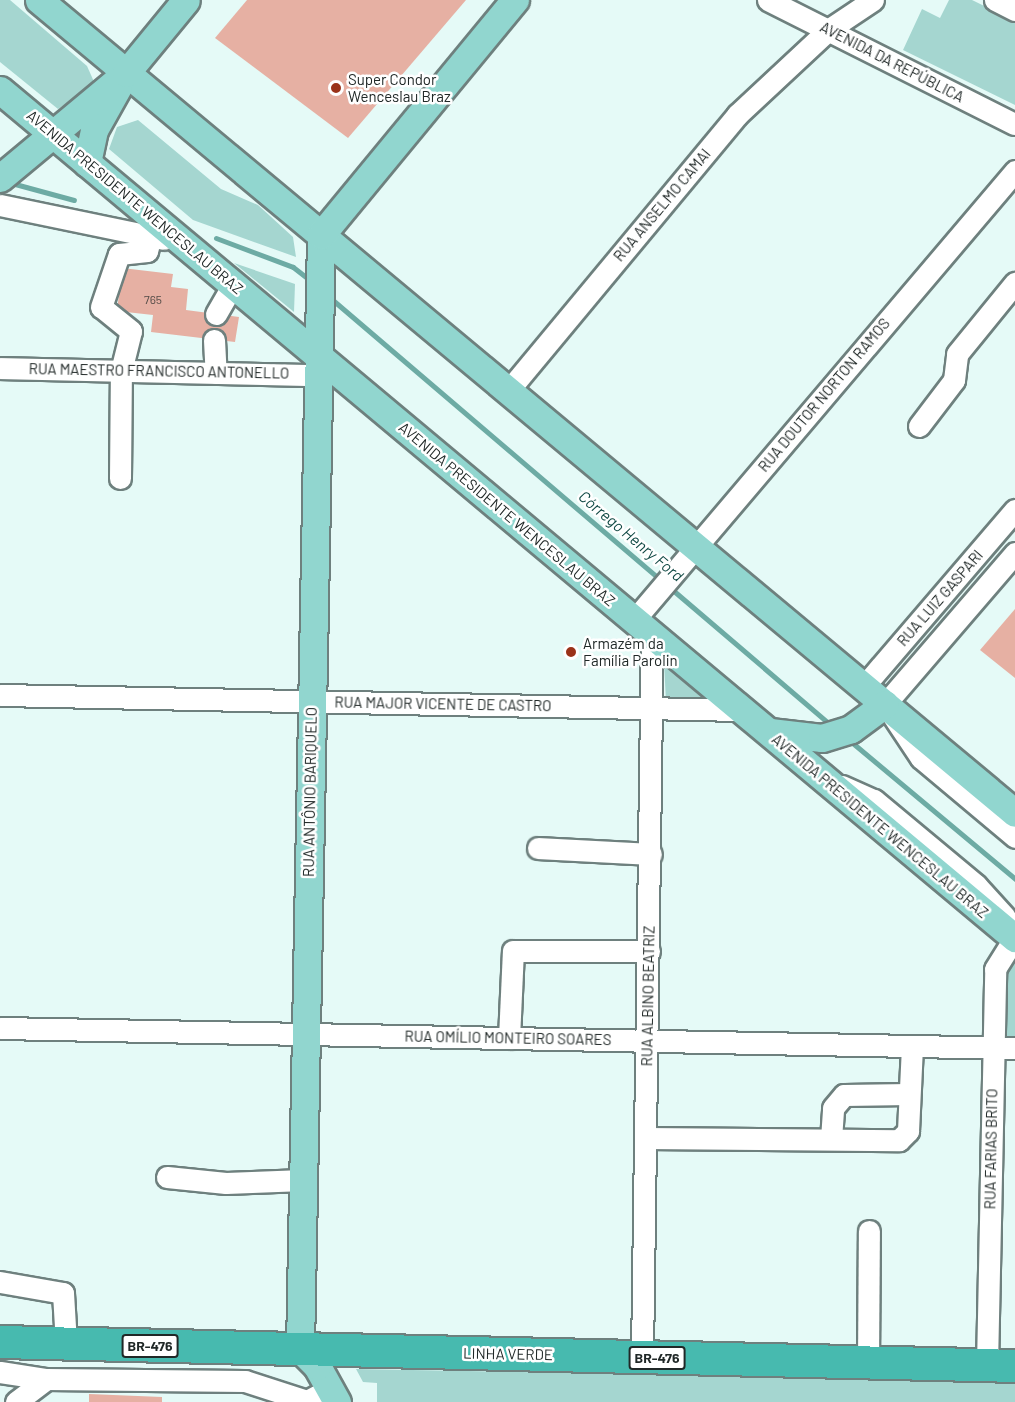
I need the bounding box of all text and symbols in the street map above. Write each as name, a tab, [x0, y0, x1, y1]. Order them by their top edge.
street label: AVENIDA DA REPÚBLICA	[817, 18, 967, 106]
place label: Super Condor Wenceslau Braz	[348, 70, 451, 105]
marker: Super Condor Wenceslau Braz	[329, 81, 343, 95]
street label: AVENIDA PRESIDENTE WENCESLAU BRAZ	[23, 106, 247, 298]
street label: RUA ANSELMO CAMAI	[610, 145, 714, 265]
house number: 765	[144, 293, 162, 307]
street label: RUA DOUTOR NORTON RAMOS	[754, 314, 894, 476]
street label: RUA MAESTRO FRANCISCO ANTONELLO	[29, 360, 289, 382]
street label: AVENIDA PRESIDENTE WENCESLAU BRAZ	[395, 418, 619, 610]
water label: Córrego Henry Ford	[575, 487, 687, 585]
street label: RUA LUIZ GASPARI	[893, 546, 987, 650]
place label: Armazém da Família Parolin	[583, 634, 678, 669]
marker: Armazém da Família Parolin	[564, 645, 578, 659]
street label: RUA MAJOR VICENTE DE CASTRO	[334, 693, 552, 715]
street label: RUA ANTÔNIO BARIQUELO	[300, 707, 320, 877]
street label: AVENIDA PRESIDENTE WENCESLAU BRAZ	[768, 730, 992, 922]
street label: RUA ALBINO BEATRIZ	[638, 925, 658, 1067]
street label: RUA OMÍLIO MONTEIRO SOARES	[404, 1027, 612, 1049]
street label: RUA FARIAS BRITO	[981, 1088, 1001, 1210]
road number: BR-476	[122, 1335, 178, 1357]
street label: LINHA VERDE	[463, 1344, 553, 1364]
road number: BR-476	[628, 1347, 686, 1369]

